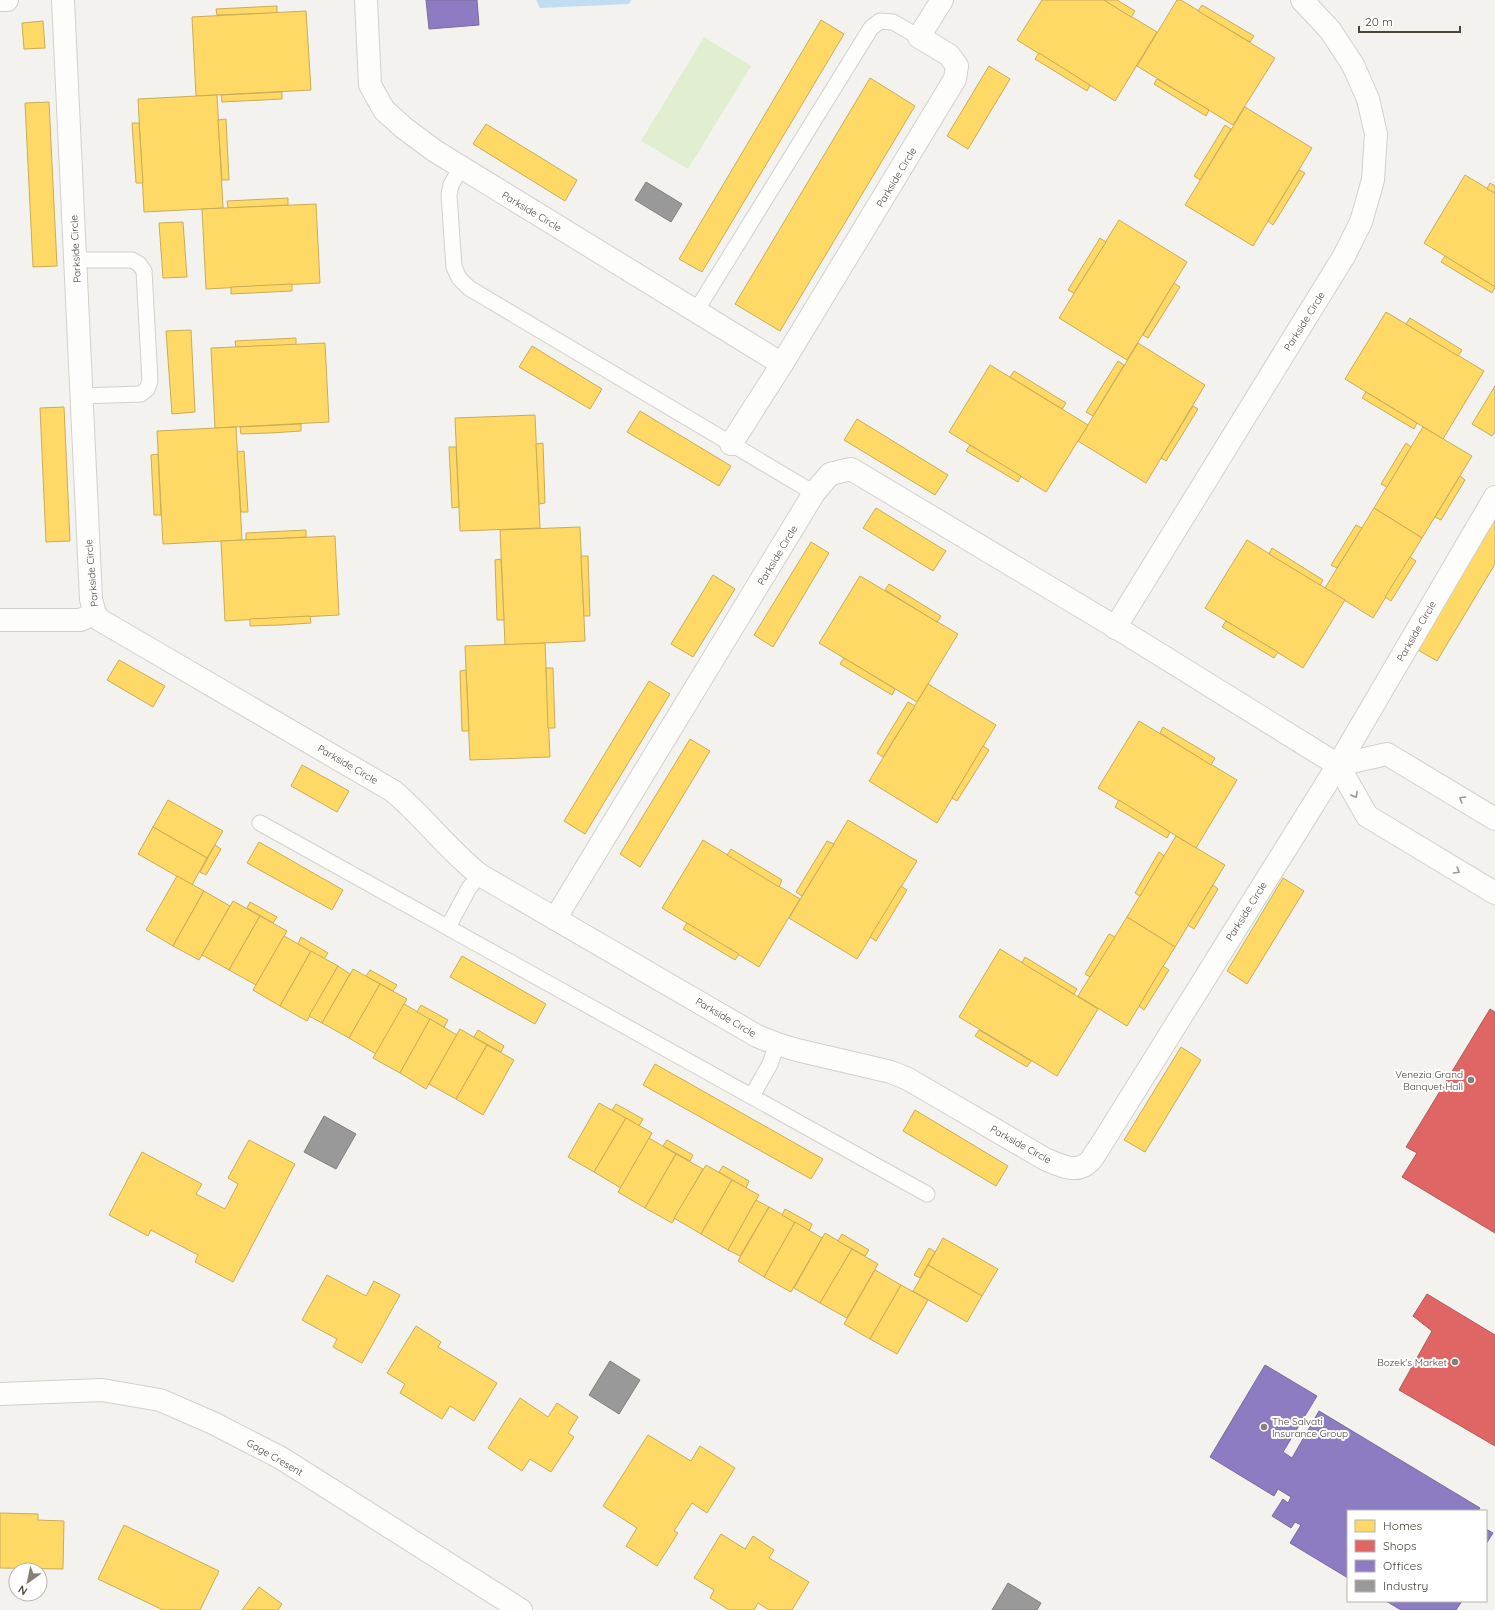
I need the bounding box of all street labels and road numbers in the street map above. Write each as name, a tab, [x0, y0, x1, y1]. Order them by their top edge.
street label: Parkside Circle	[873, 145, 920, 210]
street label: Parkside Circle	[499, 188, 564, 235]
street label: Parkside Circle	[67, 214, 84, 283]
street label: Parkside Circle	[1281, 289, 1328, 353]
street label: Parkside Circle	[754, 523, 801, 588]
street label: Parkside Circle	[82, 538, 101, 607]
street label: Parkside Circle	[1394, 598, 1439, 664]
street label: Parkside Circle	[315, 742, 381, 787]
street label: Parkside Circle	[1223, 879, 1270, 943]
street label: Parkside Circle	[693, 995, 759, 1040]
street label: Parkside Circle	[988, 1122, 1054, 1167]
street label: Gage Cresent	[244, 1436, 306, 1479]

